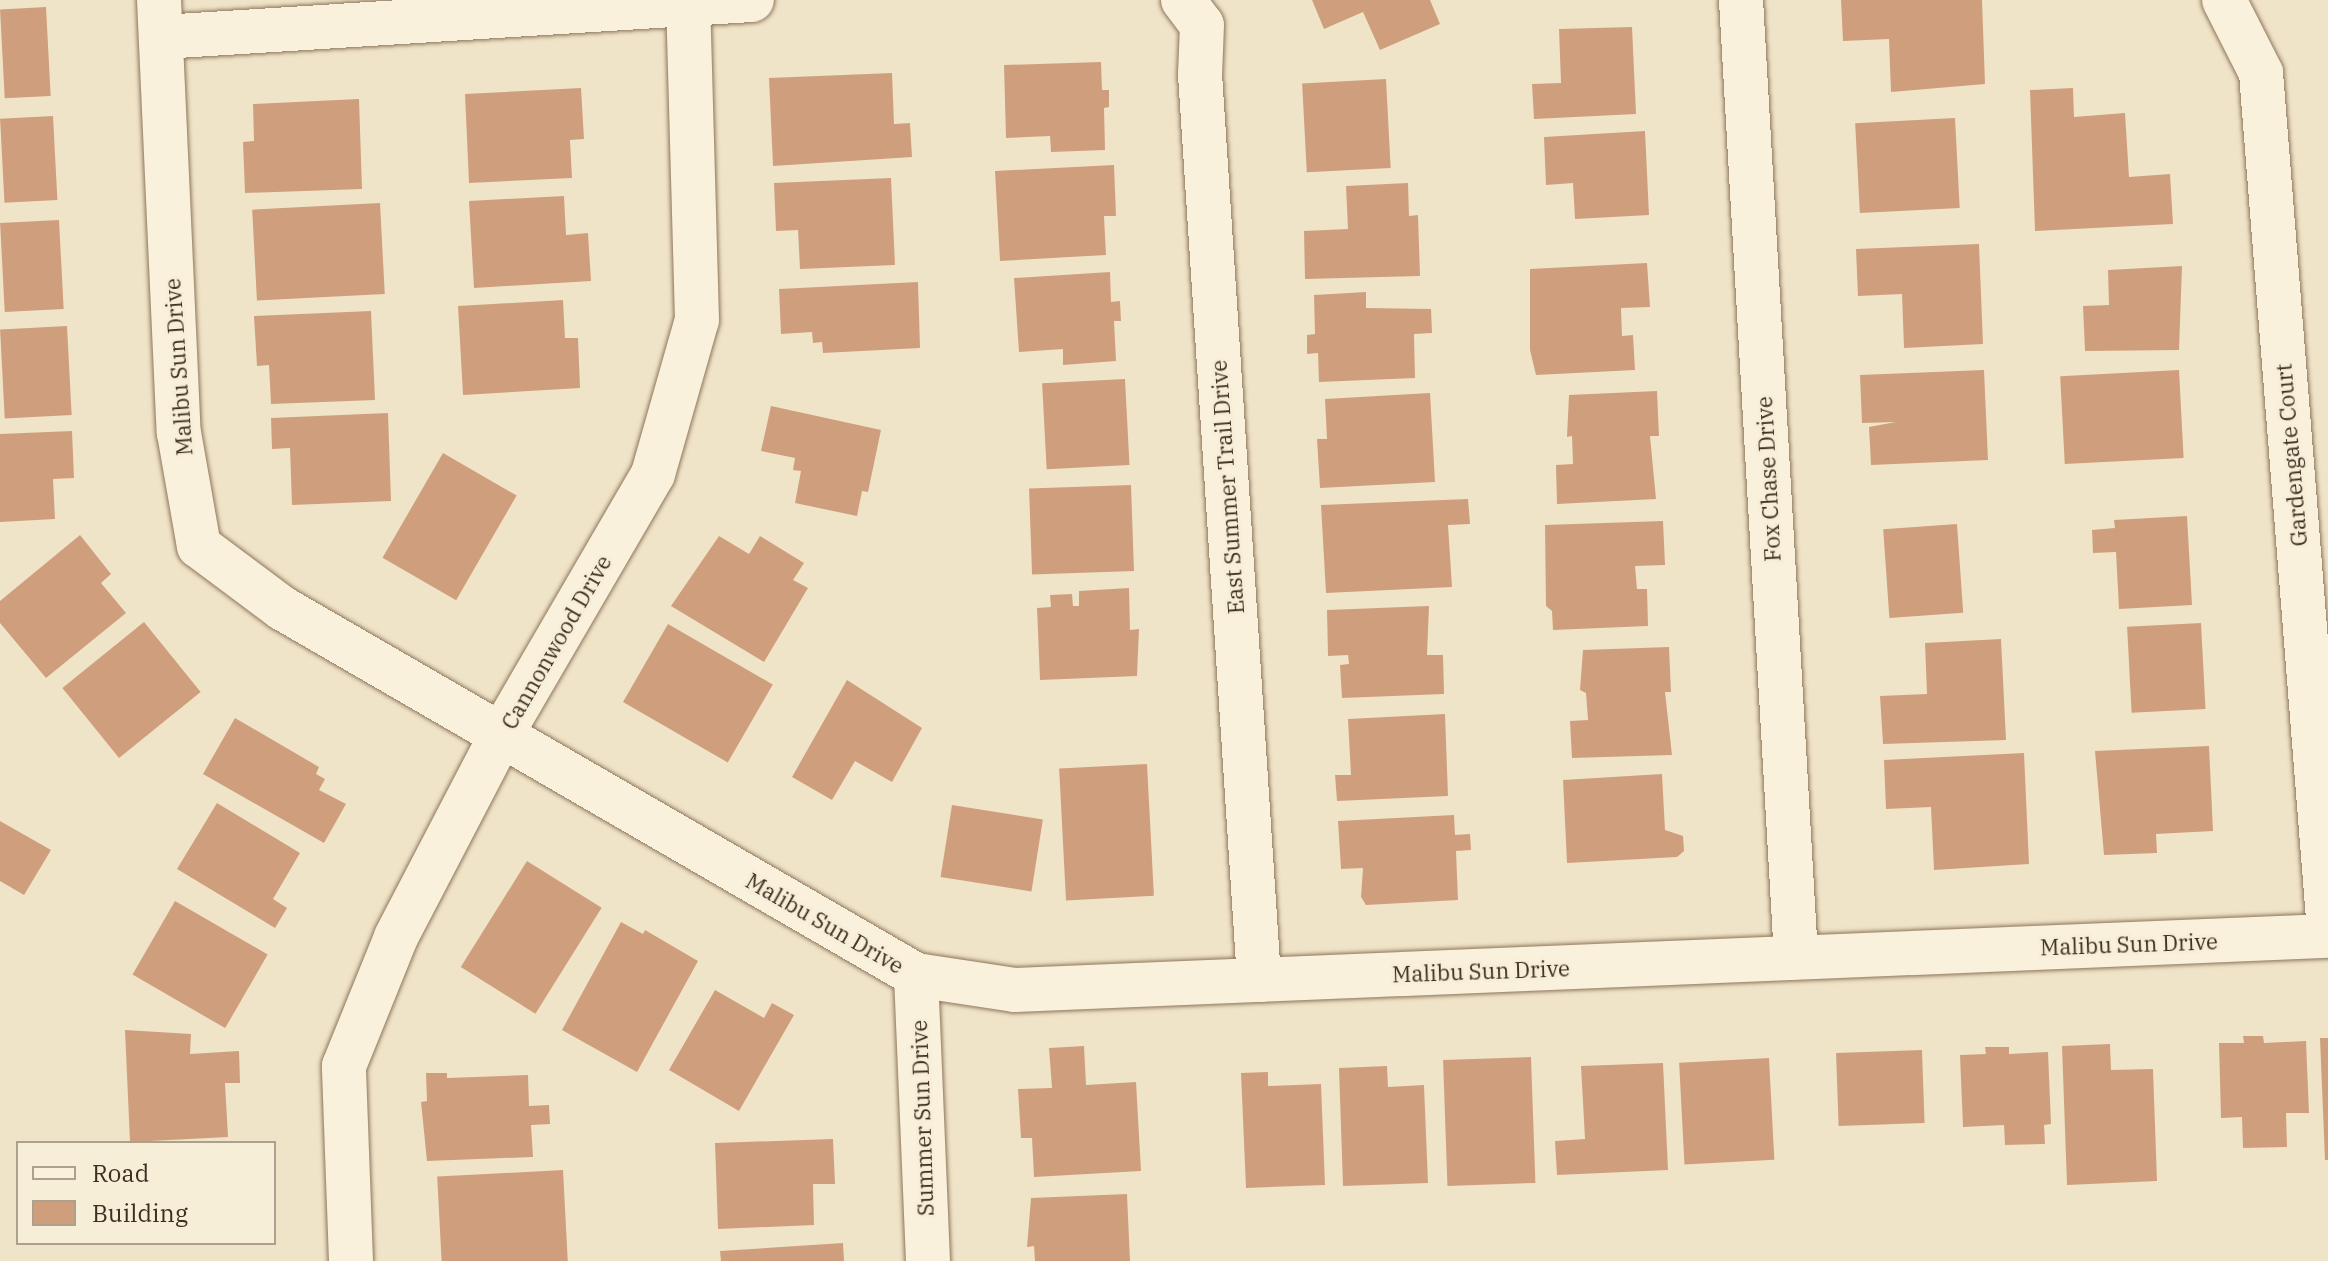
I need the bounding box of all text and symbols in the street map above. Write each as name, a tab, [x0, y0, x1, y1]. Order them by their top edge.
street label: Malibu Sun Drive	[159, 277, 197, 457]
street label: East Summer Trail Drive	[1205, 359, 1249, 615]
street label: Gardengate Court	[2270, 363, 2312, 547]
street label: Fox Chase Drive	[1750, 396, 1786, 562]
street label: Cannonwood Drive	[495, 550, 617, 734]
street label: Malibu Sun Drive	[741, 867, 909, 979]
street label: Malibu Sun Drive	[2040, 928, 2218, 960]
street label: Malibu Sun Drive	[1392, 955, 1570, 987]
street label: Summer Sun Drive	[905, 1019, 939, 1217]
legend	[16, 1141, 276, 1245]
text: Road	[92, 1157, 149, 1189]
text: Building	[92, 1197, 188, 1229]

